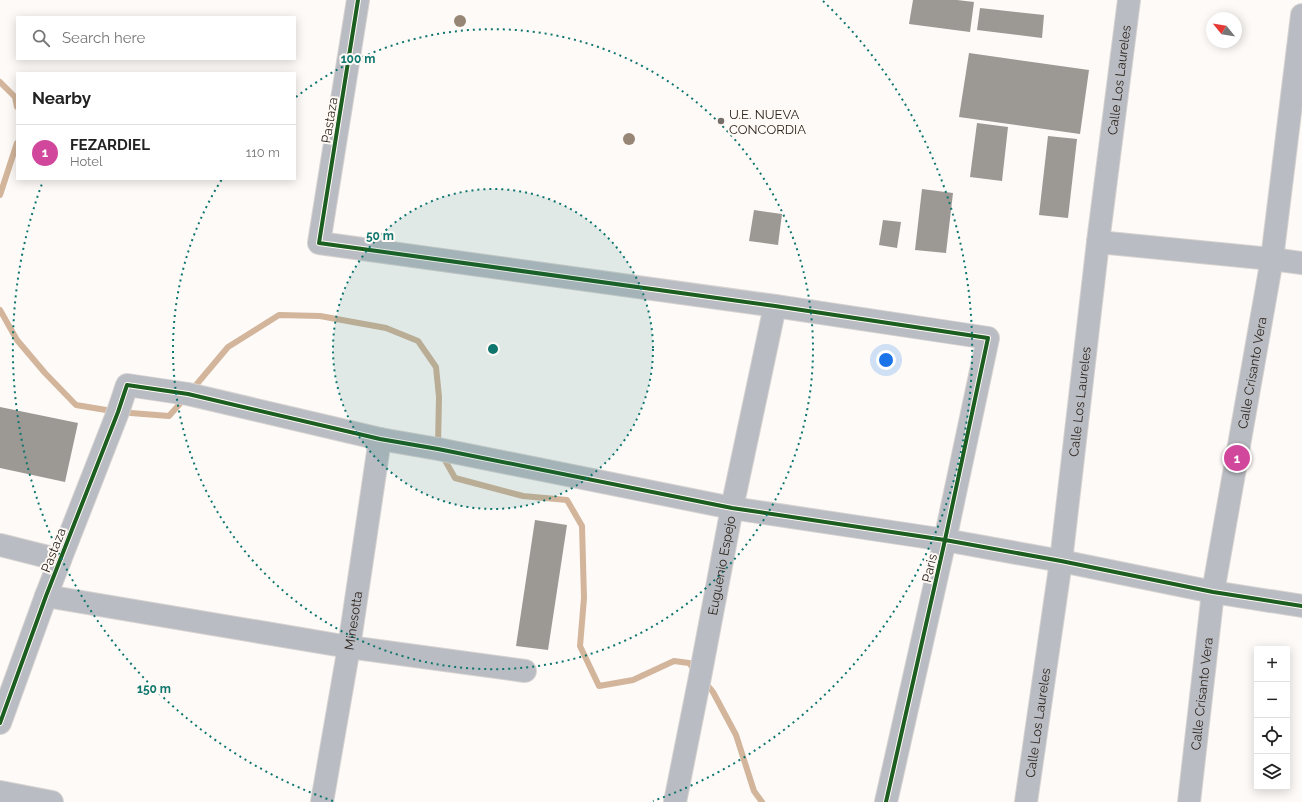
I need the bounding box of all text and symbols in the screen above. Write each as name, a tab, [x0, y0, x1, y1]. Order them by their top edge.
north arrow	[1206, 12, 1242, 48]
search box	[16, 16, 296, 60]
street label: Calle Los Laureles	[1105, 24, 1134, 136]
icon: search	[30, 27, 52, 49]
text: Search here	[62, 29, 145, 47]
text: 100 m	[341, 52, 375, 66]
text: Nearby	[32, 88, 91, 108]
street label: Pastaza	[318, 96, 341, 144]
place label: U.E. NUEVA CONCORDIA	[729, 107, 806, 137]
marker: U.E. NUEVA CONCORDIA	[716, 116, 726, 126]
text: FEZARDIEL	[70, 136, 150, 154]
text: 1	[42, 145, 48, 160]
text: 110 m	[246, 145, 280, 160]
text: Hotel	[70, 154, 103, 169]
text: 50 m	[366, 229, 394, 243]
street label: Calle Crisanto Vera	[1235, 316, 1270, 430]
centre of rings	[486, 342, 500, 356]
street label: Calle Los Laureles	[1066, 346, 1094, 458]
your location	[876, 350, 896, 370]
pin: 1	[1224, 443, 1250, 473]
street label: Euguenio Espejo	[705, 514, 738, 617]
street label: Pastaza	[38, 526, 69, 574]
street label: Paris	[919, 552, 940, 584]
street label: Minesotta	[342, 590, 365, 651]
street label: Calle Crisanto Vera	[1188, 637, 1216, 751]
map controls	[1254, 646, 1290, 790]
button: +	[1254, 646, 1290, 682]
street label: Calle Los Laureles	[1023, 667, 1053, 779]
text: 150 m	[137, 682, 171, 696]
button: −	[1254, 682, 1290, 718]
button: locate	[1254, 718, 1290, 754]
button: layers	[1254, 754, 1290, 790]

